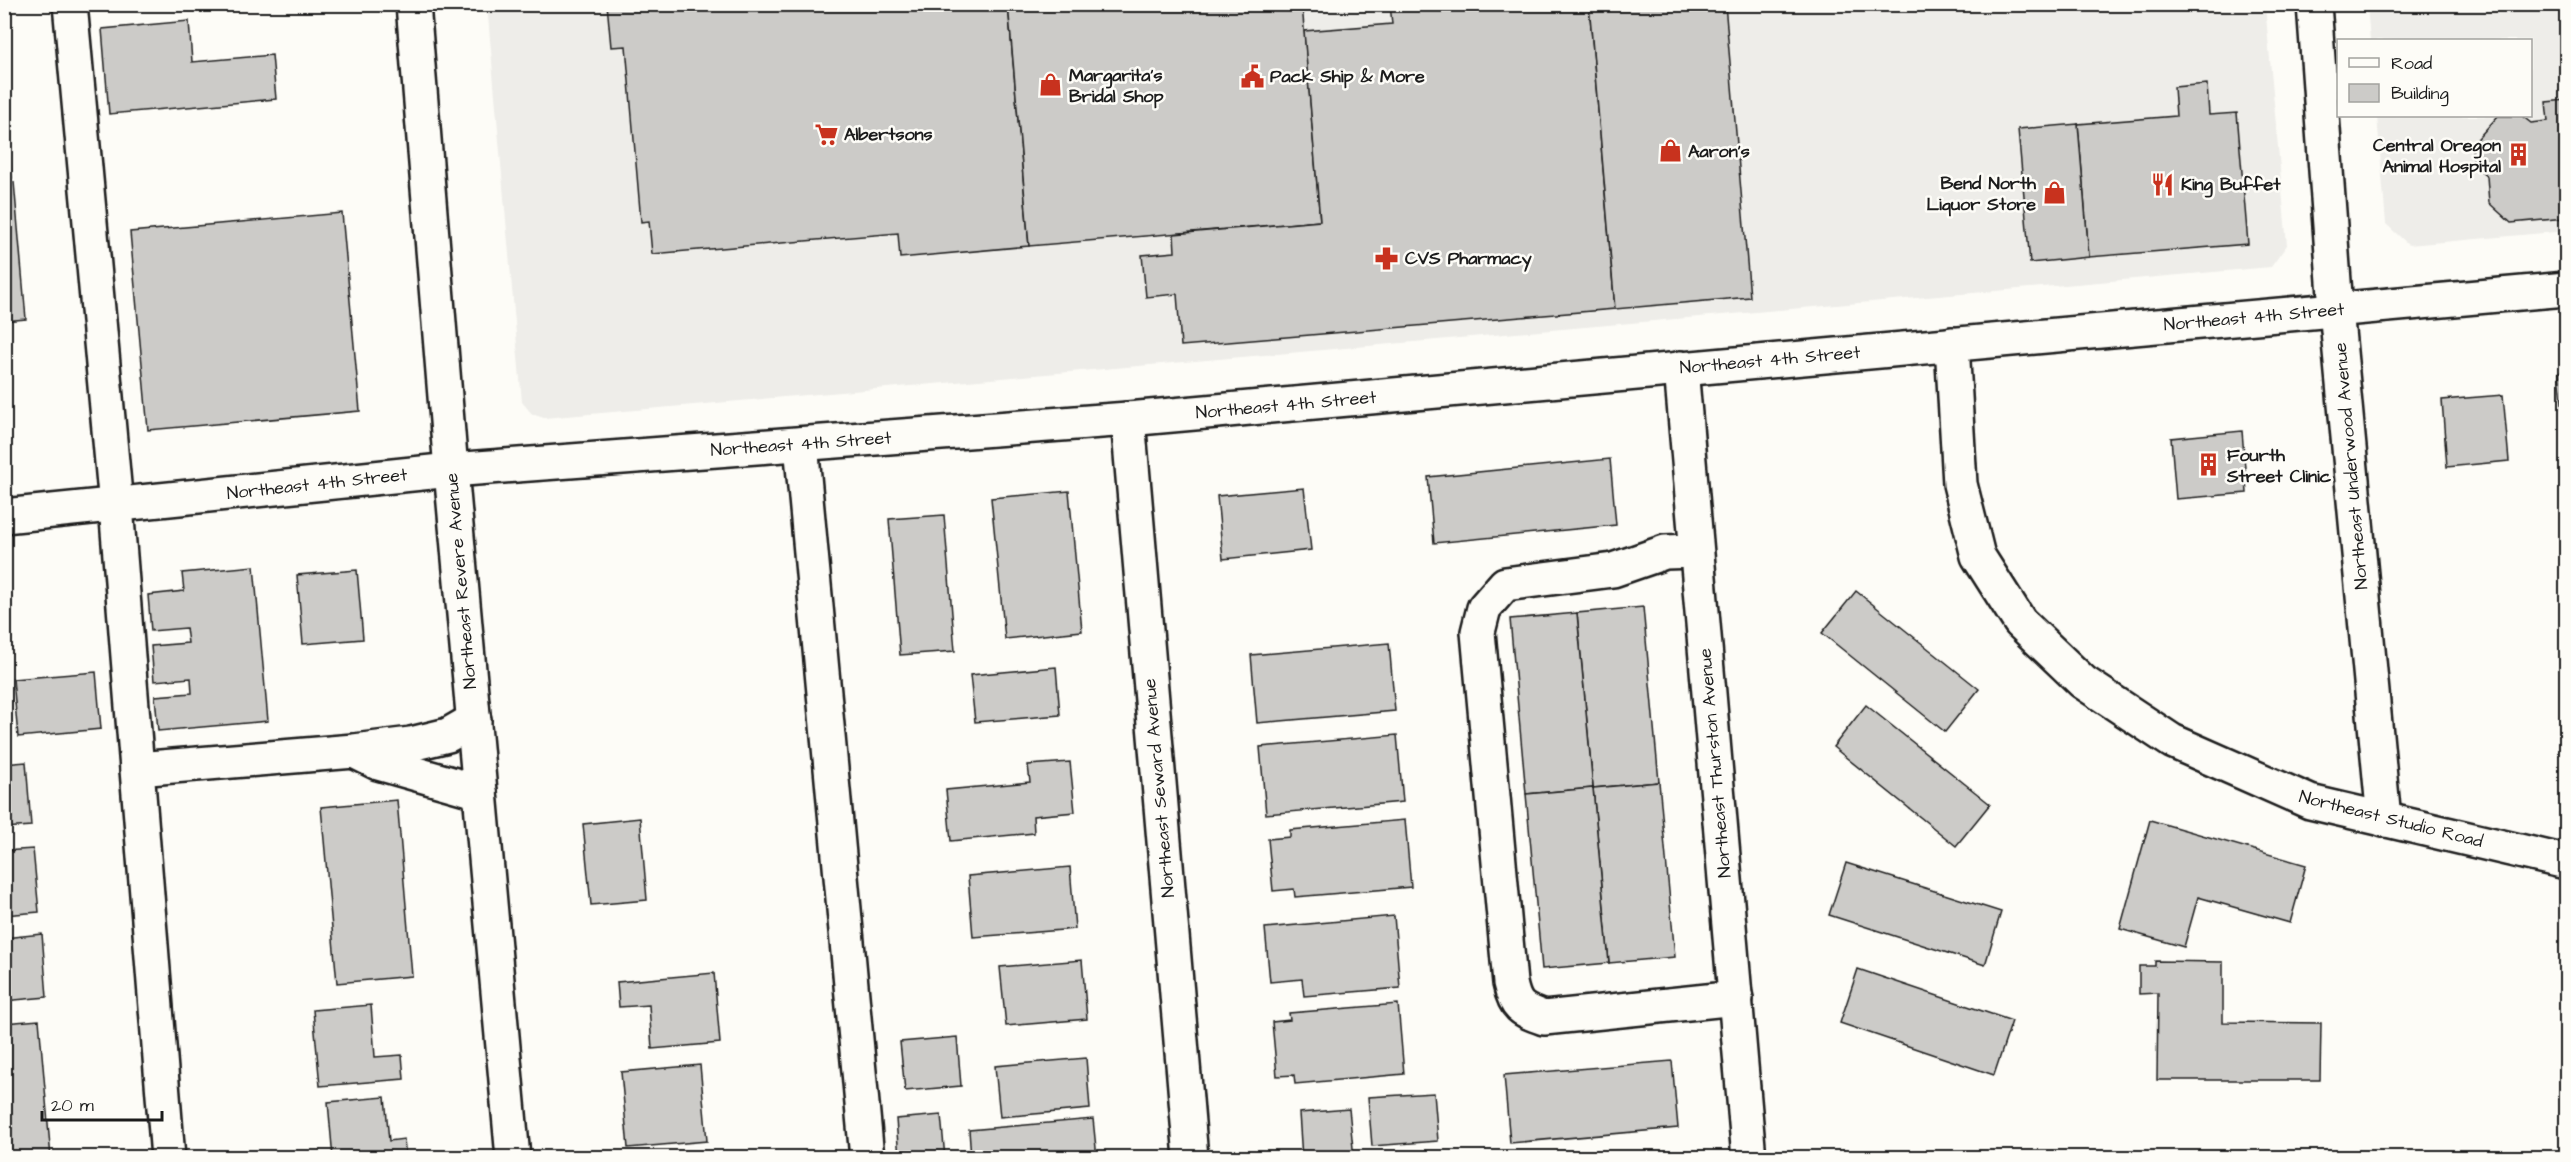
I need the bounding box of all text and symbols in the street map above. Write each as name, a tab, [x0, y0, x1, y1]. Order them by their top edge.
legend	[2337, 39, 2532, 117]
text: Road	[2391, 51, 2432, 76]
place label: Margarita’s Bridal Shop	[1069, 63, 1164, 109]
public building icon: Pack Ship & More	[1239, 63, 1265, 89]
place label: Pack Ship & More	[1270, 64, 1425, 89]
shop icon: Margarita’s Bridal Shop	[1038, 72, 1064, 98]
text: Building	[2391, 81, 2449, 107]
supermarket icon: Albertsons	[813, 121, 839, 147]
place label: Albertsons	[844, 122, 933, 147]
place label: Central Oregon Animal Hospital	[2373, 133, 2501, 179]
shop icon: Aaron's	[1657, 138, 1683, 164]
place label: Aaron's	[1688, 139, 1750, 164]
building icon: Central Oregon Animal Hospital	[2506, 142, 2532, 168]
place label: Bend North Liquor Store	[1927, 171, 2037, 217]
restaurant icon: King Buffet	[2150, 171, 2176, 197]
place label: King Buffet	[2181, 172, 2281, 198]
shop icon: Bend North Liquor Store	[2041, 180, 2067, 206]
pharmacy icon: CVS Pharmacy	[1374, 245, 1400, 271]
place label: CVS Pharmacy	[1405, 246, 1532, 272]
street label: Northeast 4th Street	[2163, 297, 2346, 337]
street label: Northeast 4th Street	[1679, 340, 1862, 380]
street label: Northeast Underwood Avenue	[2328, 341, 2374, 590]
street label: Northeast 4th Street	[1195, 385, 1378, 425]
street label: Northeast 4th Street	[710, 425, 893, 463]
place label: Fourth Street Clinic	[2226, 443, 2332, 489]
building icon: Fourth Street Clinic	[2196, 452, 2222, 478]
street label: Northeast 4th Street	[226, 462, 409, 506]
street label: Northeast Revere Avenue	[439, 472, 483, 690]
street label: Northeast Thurston Avenue	[1692, 647, 1737, 879]
street label: Northeast Seward Avenue	[1137, 677, 1181, 899]
street label: Northeast Studio Road	[2296, 784, 2486, 854]
scale bar	[42, 1084, 162, 1122]
text: 20 m	[51, 1093, 94, 1118]

